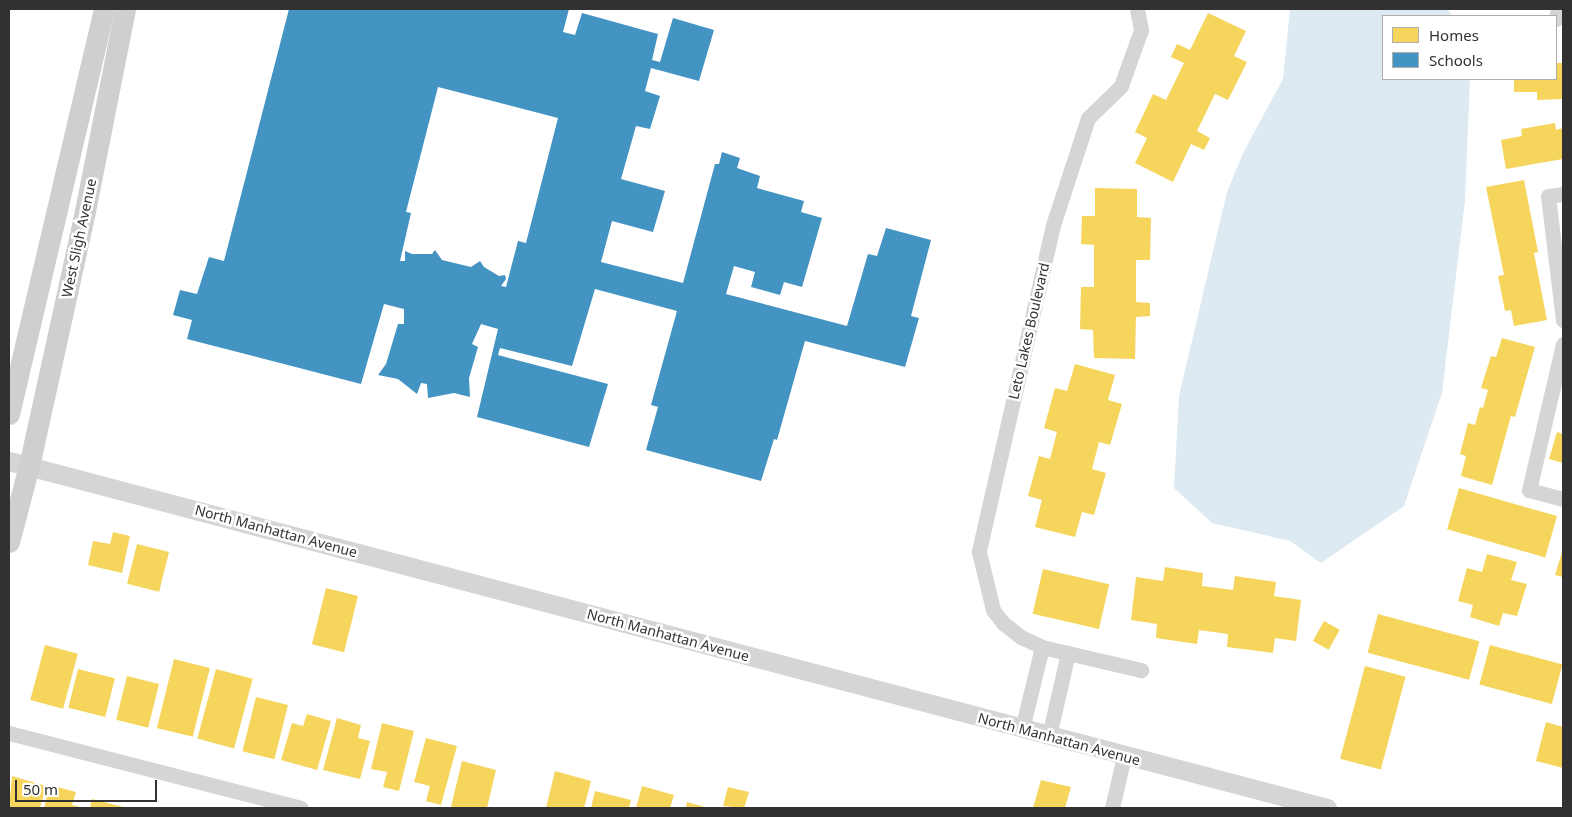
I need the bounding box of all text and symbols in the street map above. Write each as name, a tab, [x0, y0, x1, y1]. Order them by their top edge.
legend	[1382, 15, 1557, 80]
text: Homes	[1429, 25, 1479, 45]
text: Schools	[1429, 50, 1483, 70]
street label: West Sligh Avenue	[58, 177, 100, 299]
street label: Leto Lakes Boulevard	[1005, 261, 1053, 401]
street label: North Manhattan Avenue	[193, 501, 359, 561]
street label: North Manhattan Avenue	[585, 605, 751, 665]
street label: North Manhattan Avenue	[976, 709, 1142, 769]
scale bar	[18, 770, 160, 802]
text: 50 m	[23, 779, 58, 799]

